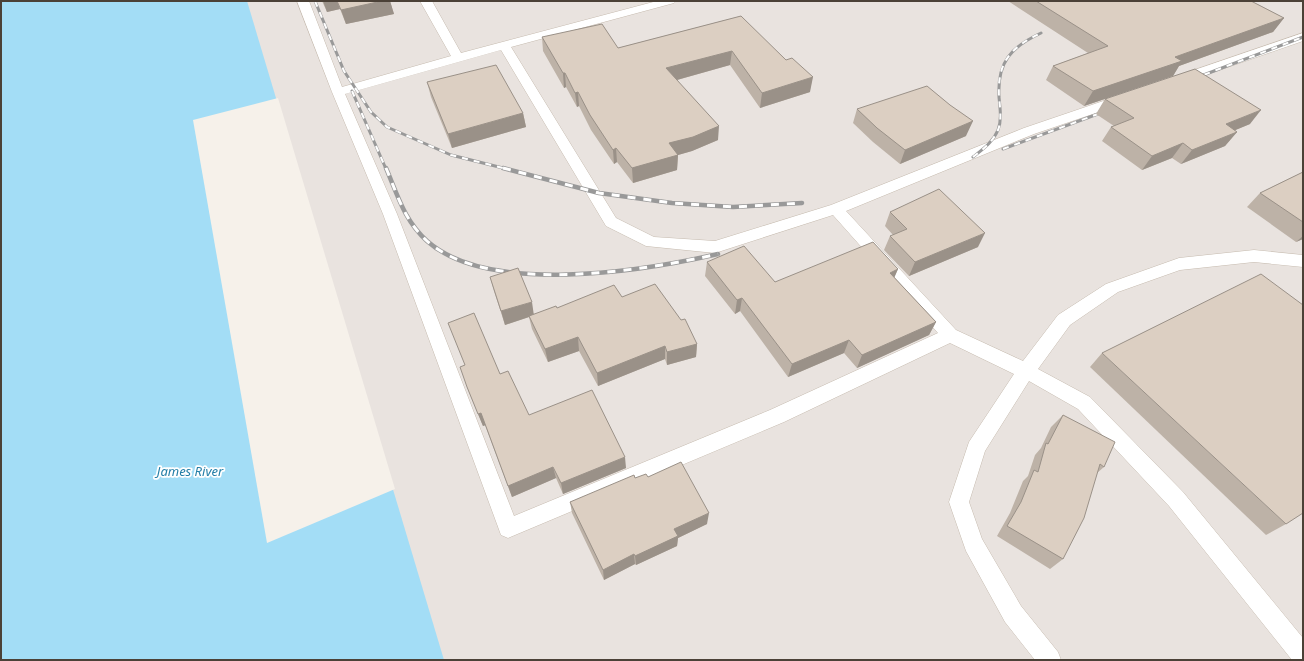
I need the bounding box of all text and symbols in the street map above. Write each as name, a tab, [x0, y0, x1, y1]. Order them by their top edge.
water label: James River	[154, 462, 224, 480]

